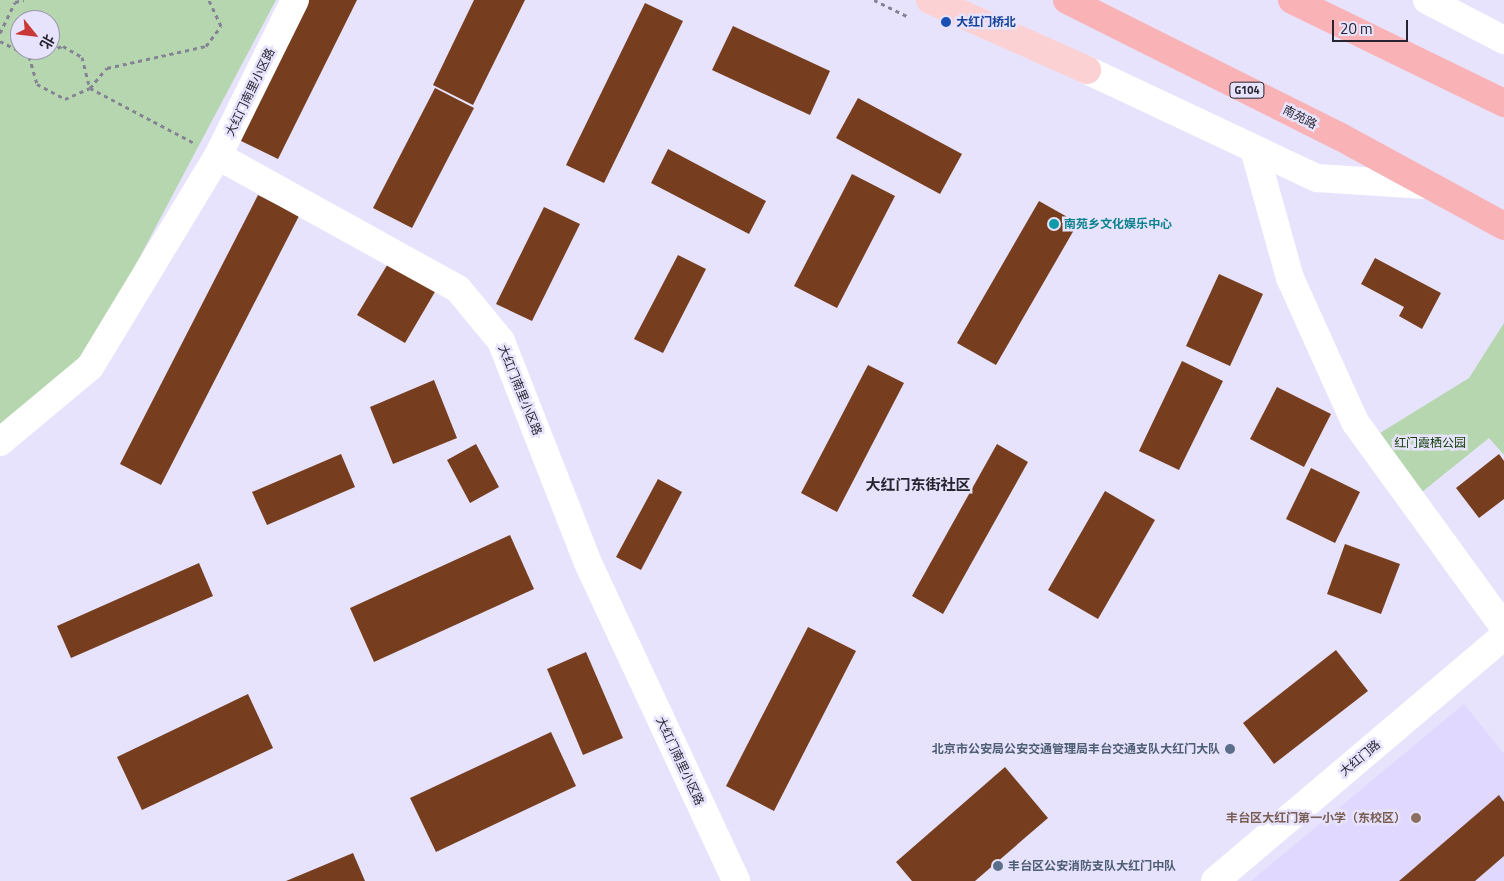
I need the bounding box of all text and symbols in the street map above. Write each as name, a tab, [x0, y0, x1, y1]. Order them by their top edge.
north arrow	[10, 10, 60, 60]
scale bar	[1334, 10, 1410, 42]
place label: 大红门桥北	[956, 15, 1016, 29]
marker: 大红门桥北	[940, 16, 952, 28]
text: 20 m	[1340, 17, 1373, 40]
text: 北	[35, 31, 60, 53]
street label: 大红门南里小区路	[222, 46, 278, 138]
road number: G104	[1228, 82, 1266, 98]
street label: 南苑路	[1281, 102, 1319, 132]
place label: 南苑乡文化娱乐中心	[1064, 217, 1172, 231]
marker: 南苑乡文化娱乐中心	[1048, 218, 1060, 230]
street label: 大红门南里小区路	[495, 343, 545, 437]
park label: 红门霞栖公园	[1394, 436, 1466, 450]
district label: 大红门东街社区	[866, 476, 970, 494]
street label: 大红门南里小区路	[653, 714, 707, 808]
street label: 大红门路	[1337, 737, 1383, 779]
place label: 北京市公安局公安交通管理局丰台交通支队大红门大队	[932, 742, 1220, 756]
marker: 北京市公安局公安交通管理局丰台交通支队大红门大队	[1224, 743, 1236, 755]
place label: 丰台区大红门第一小学（东校区）	[1226, 811, 1406, 825]
marker: 丰台区大红门第一小学（东校区）	[1410, 812, 1422, 824]
place label: 丰台区公安消防支队大红门中队	[1008, 859, 1176, 873]
marker: 丰台区公安消防支队大红门中队	[992, 860, 1004, 872]

